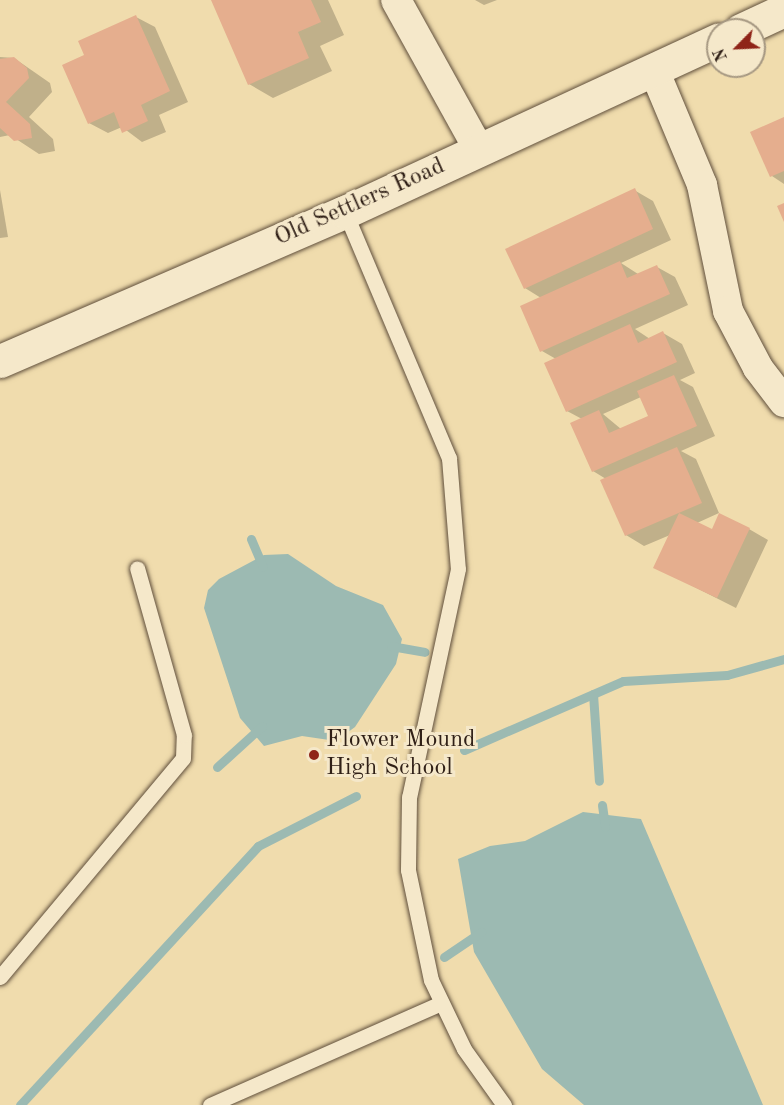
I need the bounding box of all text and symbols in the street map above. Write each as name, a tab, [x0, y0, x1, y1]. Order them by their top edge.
north arrow	[706, 18, 766, 78]
text: N	[712, 46, 731, 63]
street label: Old Settlers Road	[270, 153, 450, 253]
place label: Flower Mound High School	[326, 727, 476, 783]
marker: Flower Mound High School	[307, 748, 321, 762]

